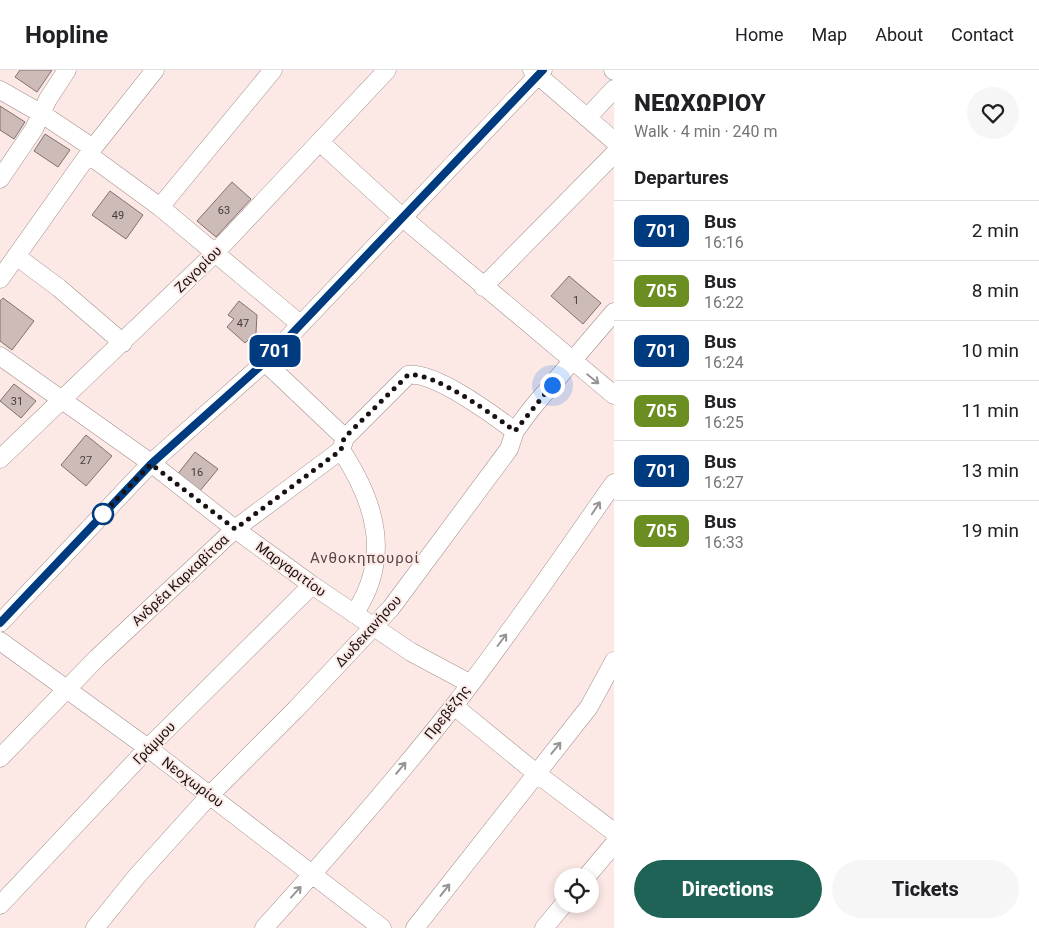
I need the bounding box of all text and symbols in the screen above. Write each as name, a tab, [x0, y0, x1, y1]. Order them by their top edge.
text: Hopline	[25, 21, 108, 49]
text: Home	[735, 24, 784, 45]
text: Map	[812, 24, 847, 45]
text: About	[875, 24, 923, 45]
text: Contact	[951, 24, 1014, 45]
button: heart	[967, 87, 1019, 139]
text: ΝΕΩΧΩΡΙΟΥ	[634, 89, 766, 117]
text: Walk · 4 min · 240 m	[634, 122, 778, 141]
text: Departures	[634, 166, 729, 189]
house number: 63	[218, 204, 230, 217]
house number: 49	[112, 209, 124, 222]
text: Bus	[704, 210, 737, 233]
text: 2 min	[972, 219, 1019, 242]
text: 701	[646, 220, 677, 241]
text: 16:16	[704, 233, 744, 252]
street label: Ζαγορίου	[171, 242, 225, 296]
text: Bus	[704, 270, 737, 293]
text: 8 min	[972, 279, 1019, 302]
text: 705	[646, 280, 677, 301]
text: 16:22	[704, 293, 744, 312]
house number: 1	[573, 294, 579, 307]
house number: 47	[237, 317, 249, 330]
text: Bus	[704, 330, 737, 353]
line badge: 701	[246, 335, 304, 367]
text: 10 min	[961, 339, 1019, 362]
text: 701	[260, 340, 290, 361]
text: 701	[646, 340, 677, 361]
text: 16:24	[704, 353, 744, 372]
your location	[540, 373, 565, 398]
one-way arrow	[586, 373, 599, 384]
text: Bus	[704, 390, 737, 413]
house number: 31	[11, 395, 23, 408]
text: 11 min	[961, 399, 1019, 422]
text: 705	[646, 400, 677, 421]
text: 16:25	[704, 413, 744, 432]
text: Bus	[704, 450, 737, 473]
house number: 27	[80, 454, 92, 467]
text: 13 min	[961, 459, 1019, 482]
text: 701	[646, 460, 677, 481]
house number: 16	[191, 466, 203, 479]
text: 16:27	[704, 473, 744, 492]
one-way arrow	[591, 501, 601, 515]
unlabelled marker	[92, 503, 114, 525]
text: Bus	[704, 510, 737, 533]
text: 19 min	[961, 519, 1019, 542]
text: 705	[646, 520, 677, 541]
street label: Ανδρέα Καρκαβίτσα	[128, 531, 232, 629]
text: 16:33	[704, 533, 744, 552]
street label: Μαργαριτίου	[253, 538, 329, 600]
district label: Ανθοκηπουροί	[310, 549, 420, 567]
street label: Δωδεκανήσου	[332, 592, 404, 670]
one-way arrow	[497, 633, 507, 647]
street label: Πρεβέζης	[421, 682, 473, 742]
street label: Γράμμου	[130, 718, 178, 768]
one-way arrow	[551, 742, 562, 755]
street label: Νεοχωρίου	[159, 754, 227, 810]
one-way arrow	[396, 762, 407, 775]
button: Directions	[634, 860, 822, 918]
button: Tickets	[832, 860, 1019, 918]
map controls	[554, 868, 599, 913]
button: locate	[554, 868, 599, 913]
one-way arrow	[439, 883, 450, 896]
one-way arrow	[291, 885, 302, 898]

